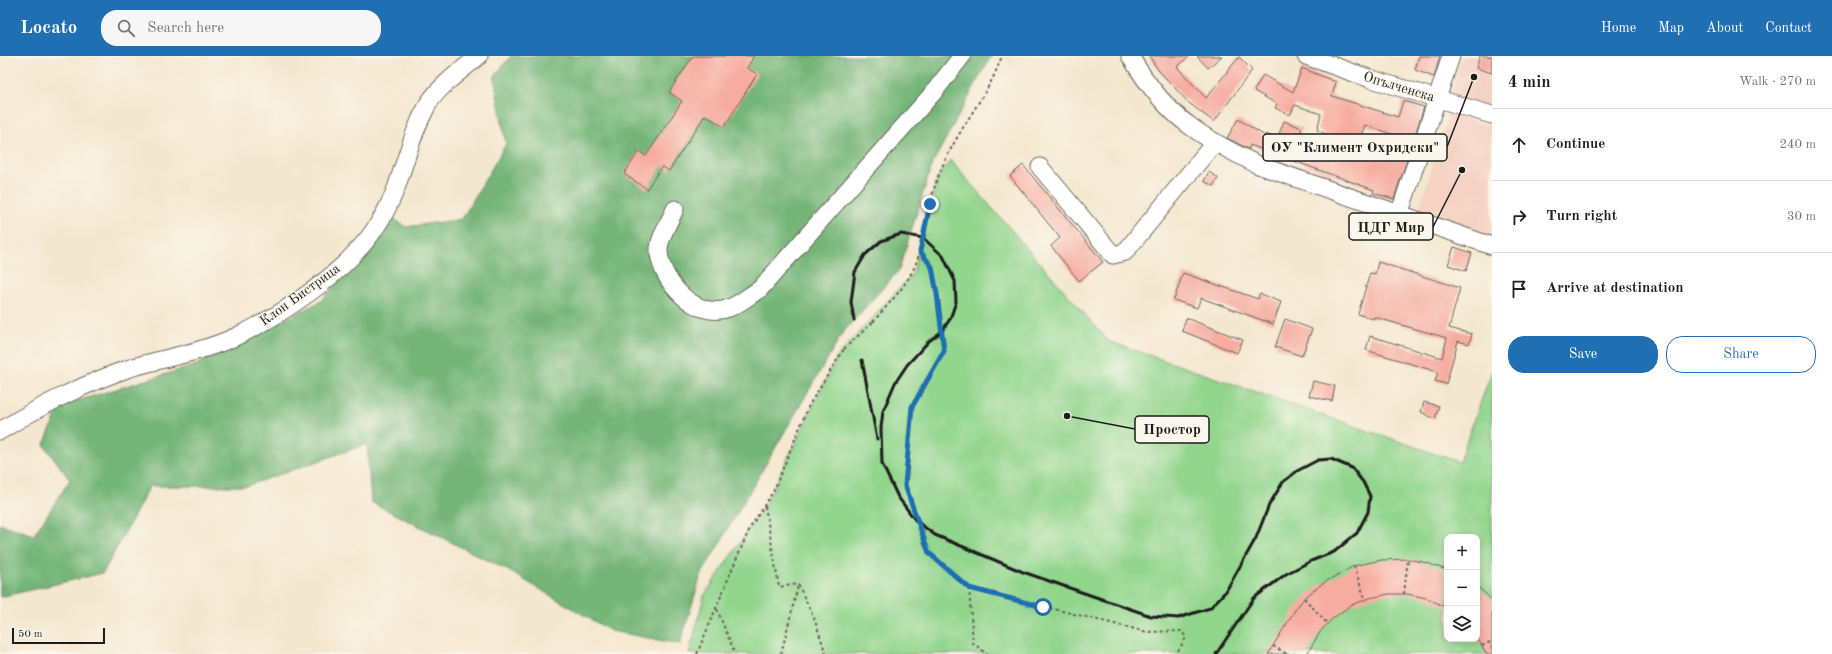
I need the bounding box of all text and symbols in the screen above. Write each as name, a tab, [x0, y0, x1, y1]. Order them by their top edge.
search box	[101, 10, 381, 46]
icon: search	[115, 17, 137, 39]
text: Locato	[20, 19, 77, 38]
text: Search here	[147, 21, 224, 36]
text: Home	[1601, 21, 1636, 35]
text: Map	[1658, 21, 1684, 35]
text: About	[1706, 21, 1743, 35]
text: Contact	[1765, 21, 1812, 35]
street label: Опълченска	[1362, 70, 1436, 105]
text: 4 min	[1508, 74, 1551, 91]
text: Walk · 270 m	[1739, 75, 1816, 88]
callout: ОУ "Климент Охридски"	[1263, 134, 1447, 161]
icon: ahead	[1508, 134, 1530, 156]
text: Continue	[1546, 137, 1605, 152]
text: 240 m	[1779, 138, 1816, 151]
text: ОУ "Климент Охридски"	[1271, 141, 1439, 156]
route end	[921, 195, 939, 213]
icon: right	[1508, 206, 1530, 228]
text: Turn right	[1546, 209, 1617, 224]
text: 30 m	[1787, 210, 1816, 223]
callout: ЦДГ Мир	[1349, 213, 1433, 240]
text: ЦДГ Мир	[1357, 221, 1425, 236]
street label: Клон Бистрица	[257, 261, 343, 329]
icon: arrive	[1508, 278, 1530, 300]
text: Arrive at destination	[1546, 281, 1684, 296]
button: Save	[1508, 336, 1658, 373]
button: Share	[1666, 336, 1816, 373]
callout: Простор	[1135, 416, 1209, 443]
text: Простор	[1143, 423, 1201, 438]
map controls	[1444, 534, 1480, 642]
button: +	[1444, 534, 1480, 570]
button: −	[1444, 570, 1480, 606]
route start	[1034, 598, 1052, 616]
button: layers	[1444, 606, 1480, 642]
scale bar	[12, 626, 105, 645]
text: 50 m	[18, 629, 43, 640]

